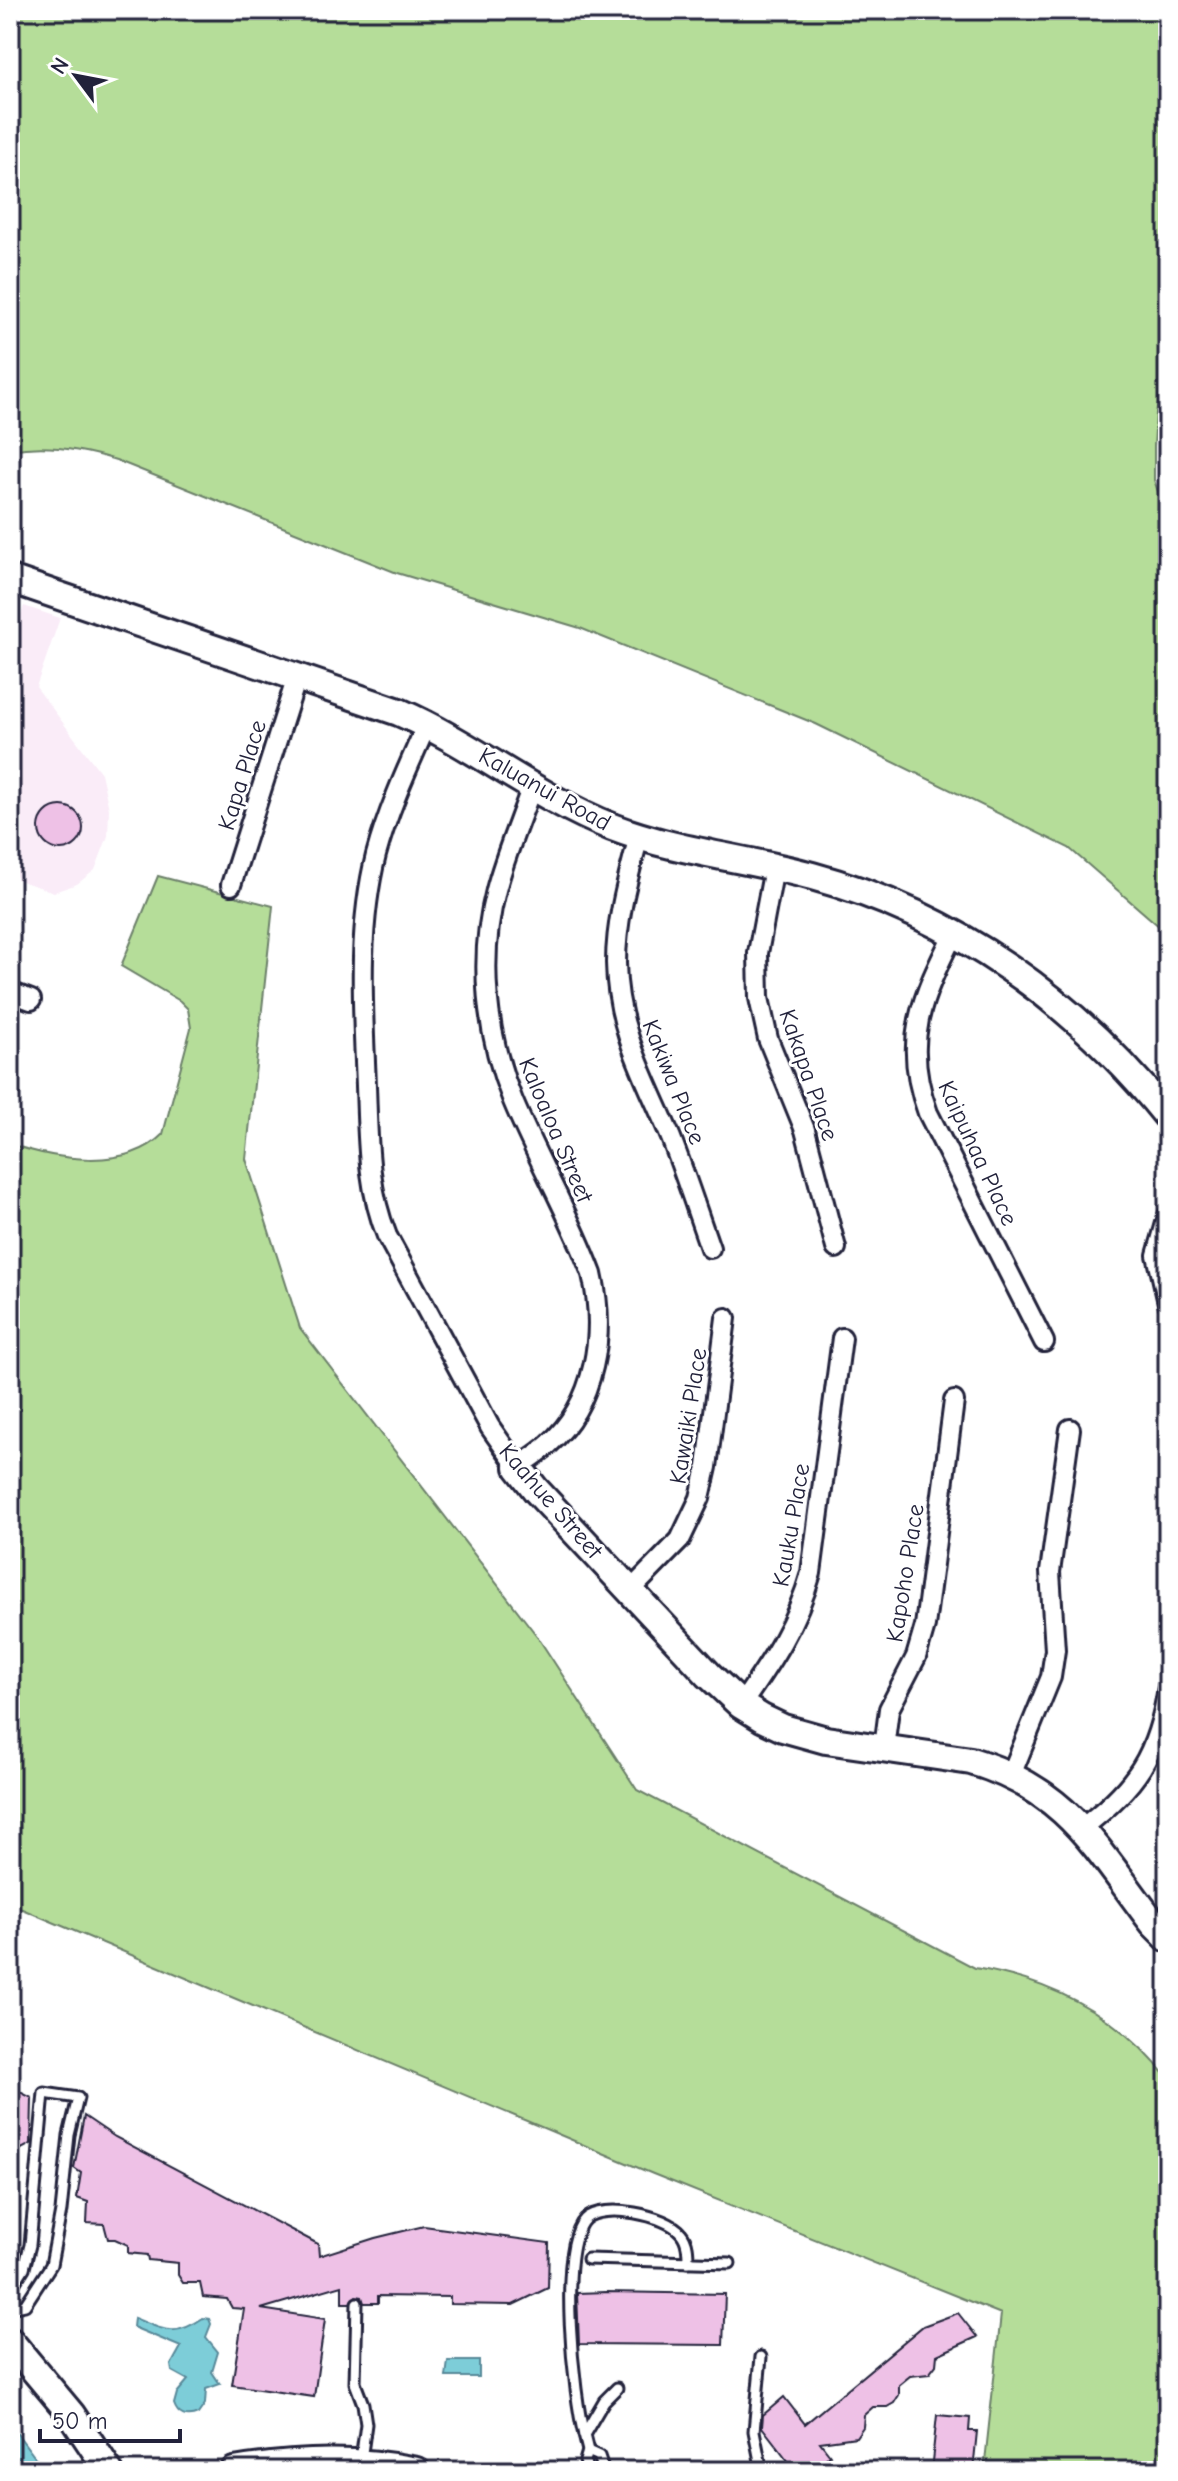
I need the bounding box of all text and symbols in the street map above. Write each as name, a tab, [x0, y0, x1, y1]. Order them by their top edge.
north arrow	[36, 36, 116, 116]
text: N	[45, 53, 75, 79]
street label: Kapa Place	[212, 717, 272, 833]
street label: Kaluanui Road	[474, 741, 616, 837]
street label: Kakapa Place	[773, 1006, 845, 1144]
street label: Kakiwa Place	[636, 1016, 712, 1148]
street label: Kaloaloa Street	[513, 1053, 600, 1208]
street label: Kaipuhaa Place	[932, 1076, 1024, 1230]
street label: Kawaiki Place	[663, 1346, 713, 1486]
street label: Kaahue Street	[493, 1438, 609, 1565]
street label: Kauku Place	[766, 1461, 816, 1589]
street label: Kapoho Place	[880, 1502, 930, 1644]
scale bar	[40, 2393, 180, 2443]
text: 50 m	[52, 2407, 108, 2435]

